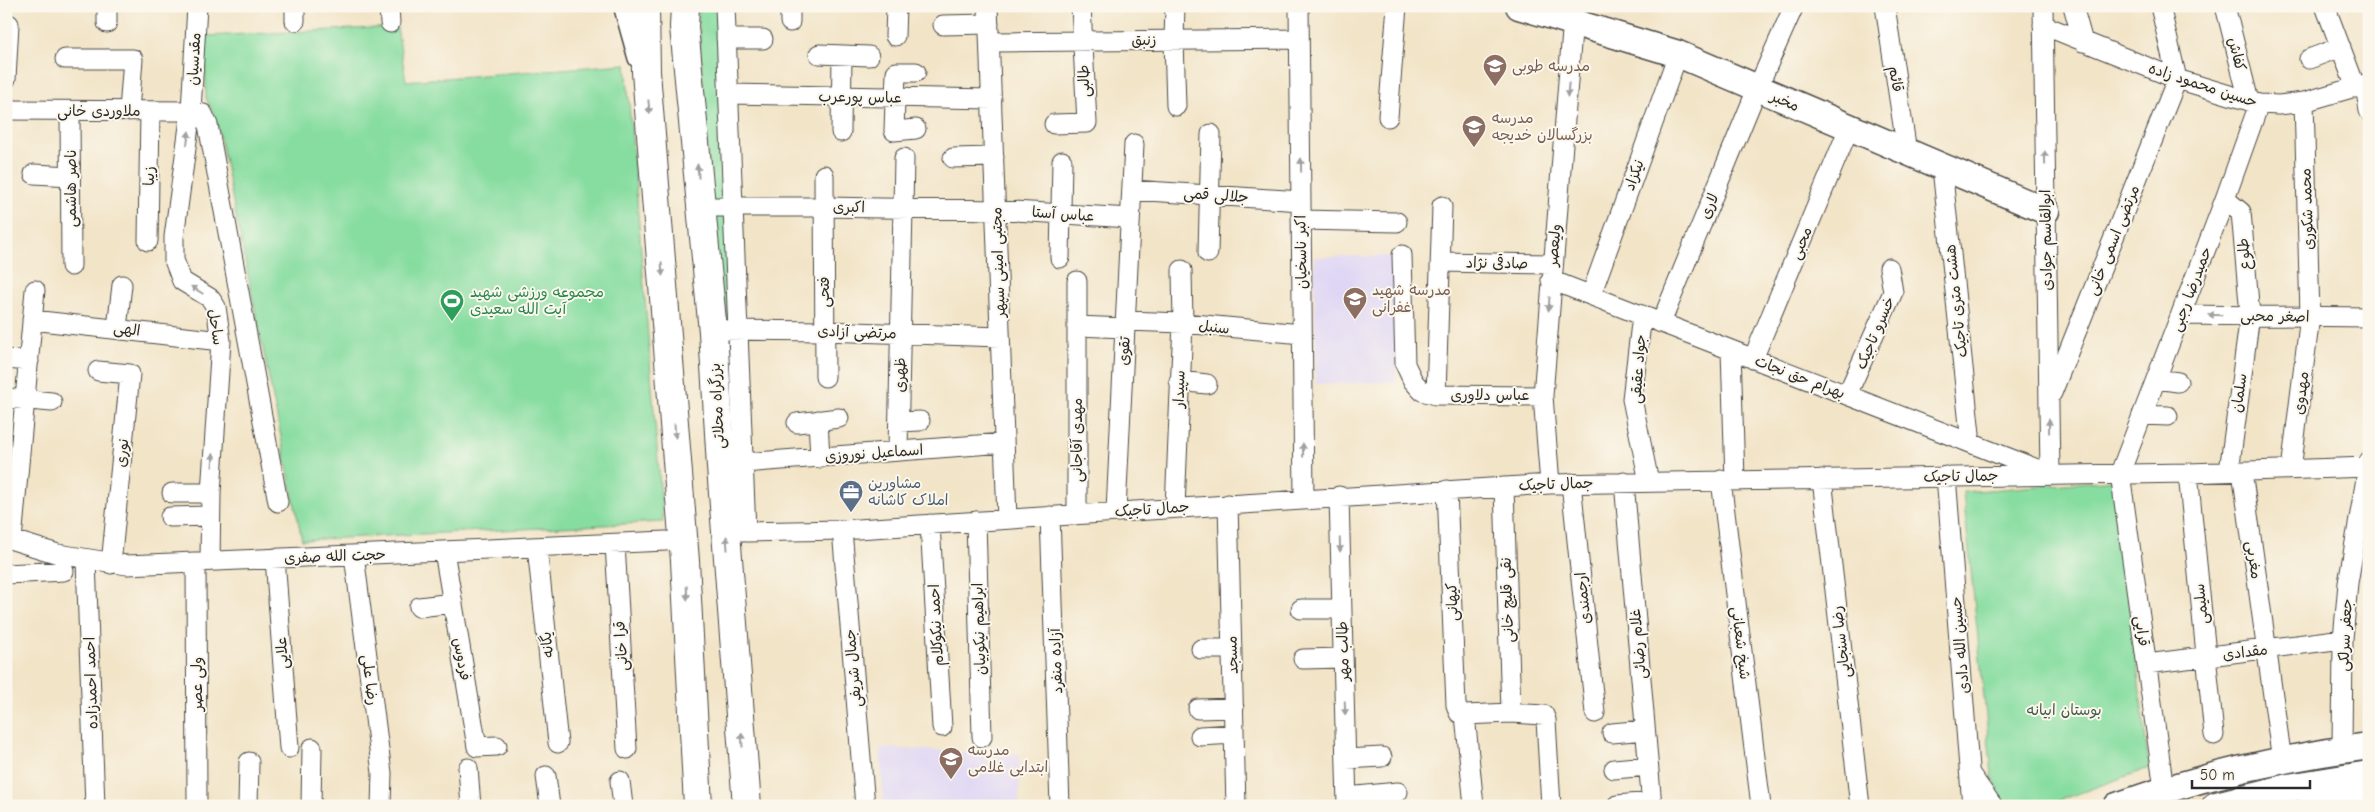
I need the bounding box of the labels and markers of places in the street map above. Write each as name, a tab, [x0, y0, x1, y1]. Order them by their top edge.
school or university icon: مدرسه طوبی	[1482, 53, 1508, 87]
place label: مدرسه طوبی	[1512, 57, 1590, 76]
place label: مدرسه بزرگسالان خدیجه	[1492, 109, 1593, 144]
school or university icon: مدرسه بزرگسالان خدیجه	[1461, 114, 1487, 148]
place label: مدرسه شهید غفرانی	[1372, 281, 1451, 317]
place label: مجموعه ورزشی شهید آیت‌ الله سعیدی	[470, 283, 604, 318]
school or university icon: مدرسه شهید غفرانی	[1342, 286, 1368, 320]
sports icon: مجموعه ورزشی شهید آیت‌ الله سعیدی	[439, 288, 465, 322]
place label: مشاورین املاک کاشانه	[868, 474, 949, 509]
office icon: مشاورین املاک کاشانه	[838, 479, 864, 513]
place label: مدرسه ابتدایی غلامی	[968, 741, 1048, 777]
school or university icon: مدرسه ابتدایی غلامی	[938, 746, 964, 780]

